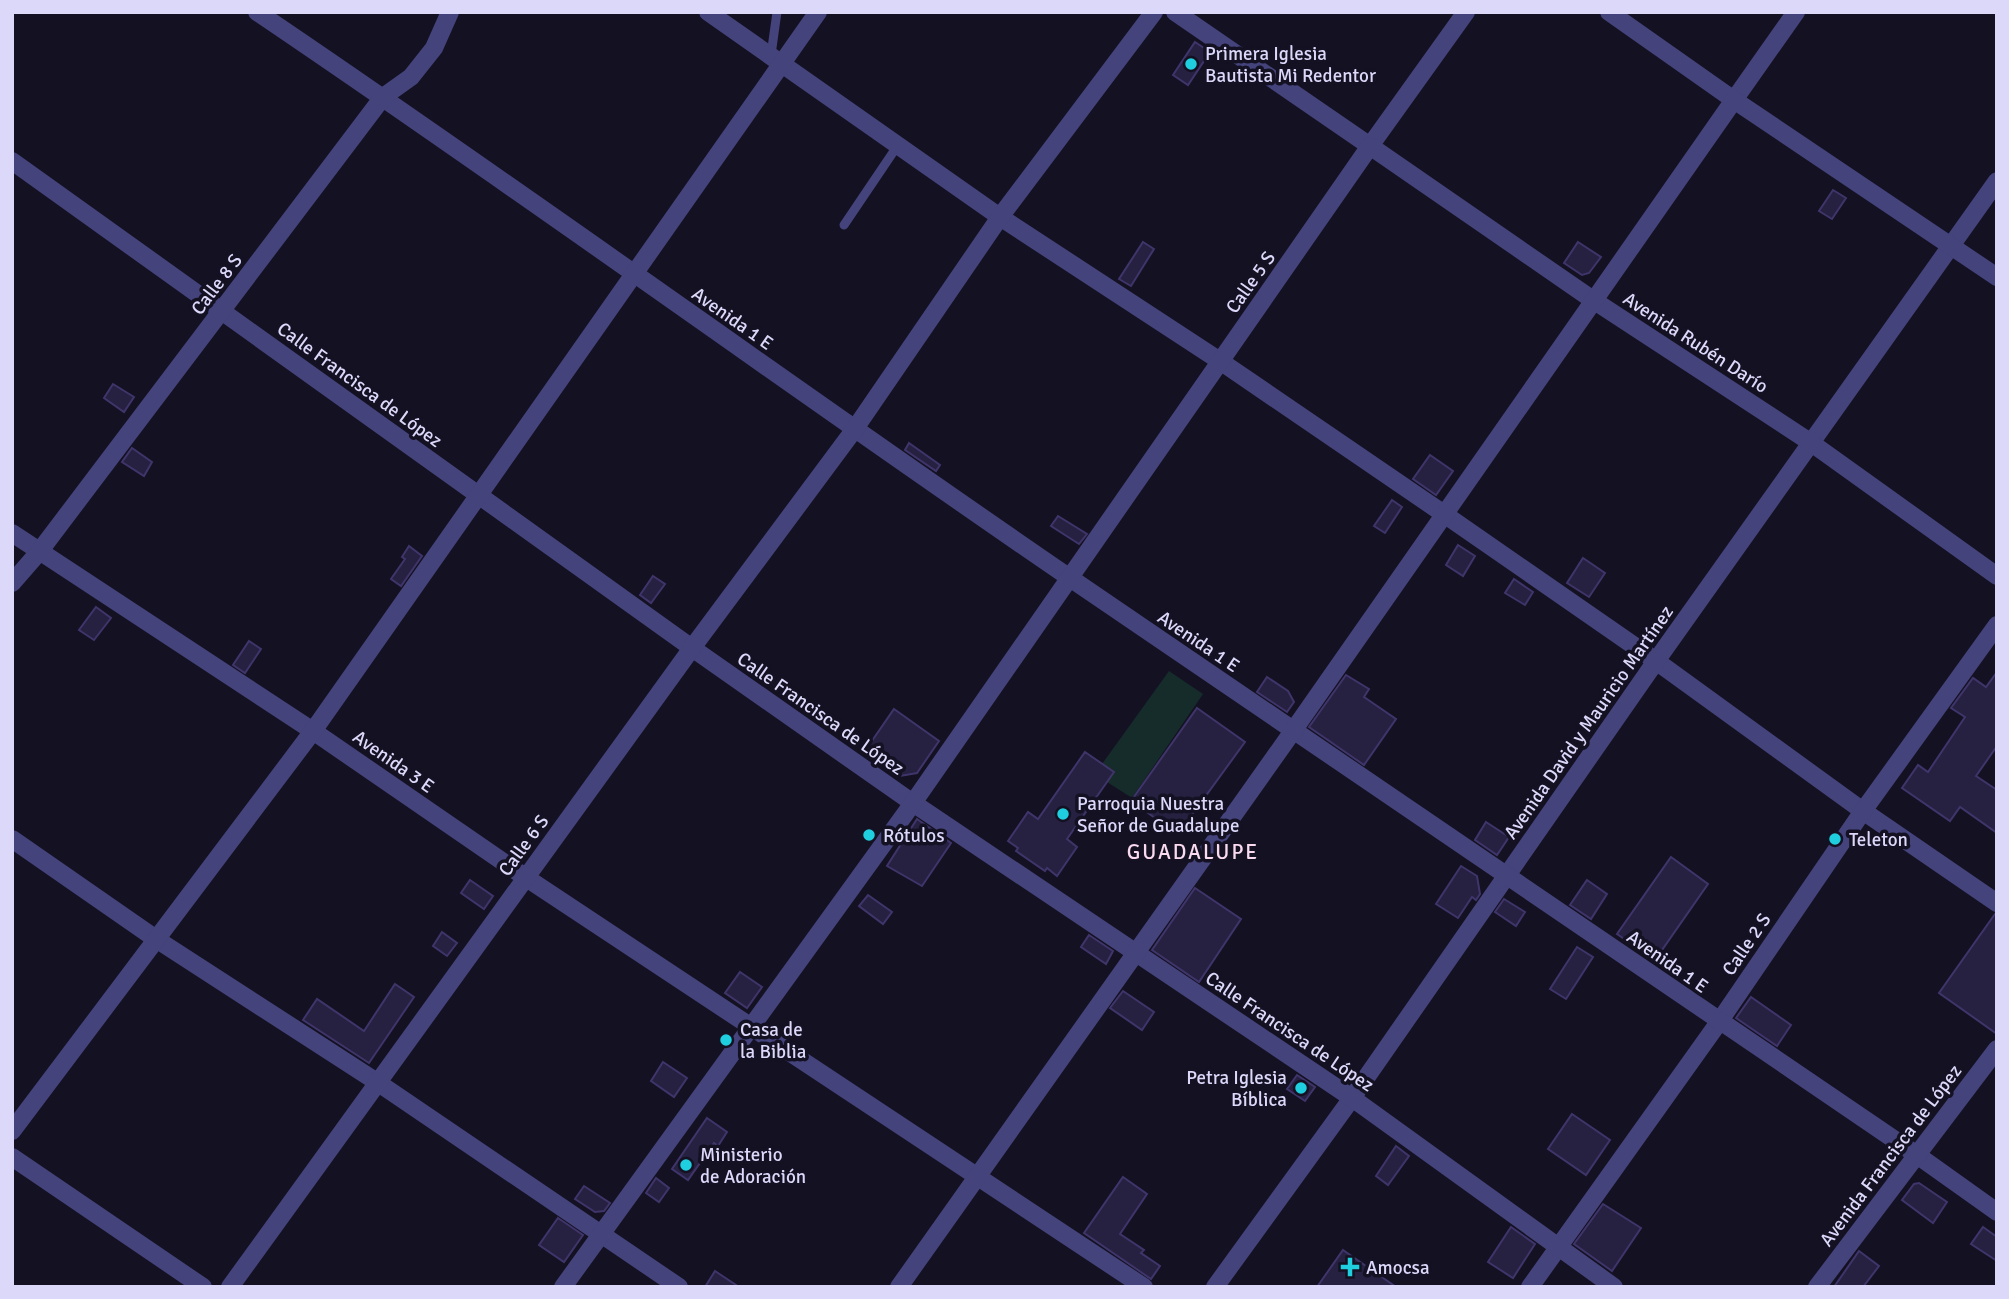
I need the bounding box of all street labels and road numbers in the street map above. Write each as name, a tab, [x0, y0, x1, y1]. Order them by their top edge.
street label: Calle 5 S	[1221, 247, 1281, 318]
street label: Calle 8 S	[186, 249, 248, 320]
street label: Avenida 1 E	[687, 282, 778, 356]
street label: Avenida Rubén Darío	[1618, 287, 1773, 399]
street label: Calle Francisca de López	[272, 317, 447, 453]
street label: Avenida David y Mauricio Martínez	[1499, 601, 1679, 844]
street label: Avenida 1 E	[1153, 606, 1244, 678]
street label: Calle Francisca de López	[732, 647, 909, 781]
street label: Avenida 3 E	[348, 725, 439, 799]
street label: Calle 6 S	[493, 810, 554, 881]
street label: Calle 2 S	[1717, 909, 1776, 980]
street label: Avenida 1 E	[1622, 925, 1713, 999]
street label: Calle Francisca de López	[1201, 966, 1378, 1097]
street label: Avenida Francisca de López	[1815, 1060, 1967, 1251]

